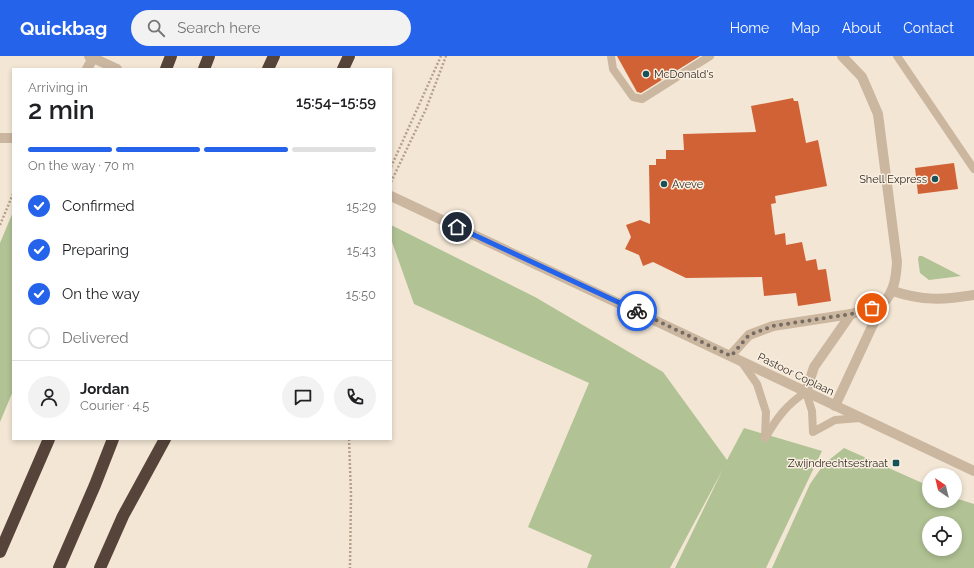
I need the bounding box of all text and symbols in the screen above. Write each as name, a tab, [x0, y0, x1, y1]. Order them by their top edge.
search box	[131, 10, 411, 46]
text: Quickbag	[20, 17, 107, 39]
icon: search	[145, 17, 167, 39]
text: Search here	[177, 19, 261, 37]
text: Home	[730, 20, 769, 36]
text: Map	[791, 20, 820, 36]
text: About	[842, 20, 881, 36]
text: Contact	[903, 20, 954, 36]
place label: McDonald's	[654, 68, 714, 81]
marker: McDonald's	[641, 69, 651, 79]
text: Arriving in	[28, 80, 88, 95]
text: 15:54–15:59	[296, 93, 376, 111]
text: 2 min	[28, 95, 95, 125]
text: On the way · 70 m	[28, 158, 134, 173]
place label: Shell Express	[859, 173, 927, 186]
marker: Shell Express	[930, 174, 940, 184]
place label: Aveve	[672, 178, 704, 191]
marker: Aveve	[659, 179, 669, 189]
icon: check	[28, 195, 50, 217]
text: Confirmed	[62, 197, 135, 215]
text: 15:29	[347, 199, 376, 214]
pin	[440, 210, 474, 244]
icon: home	[446, 216, 468, 238]
icon: check	[28, 239, 50, 261]
text: Preparing	[62, 241, 129, 259]
text: 15:43	[347, 243, 376, 258]
icon: check	[28, 283, 50, 305]
text: On the way	[62, 285, 140, 303]
text: 15:50	[346, 287, 376, 302]
courier	[617, 291, 657, 331]
pin	[855, 291, 889, 325]
icon: bag	[861, 297, 883, 319]
icon: bike	[626, 300, 648, 322]
text: Delivered	[62, 329, 129, 347]
street label: Pastoor Coplaan	[755, 350, 836, 399]
button: person	[28, 376, 70, 418]
button: chat	[282, 376, 324, 418]
button: phone	[334, 376, 376, 418]
text: Jordan	[80, 380, 129, 398]
text: Courier · 4.5	[80, 398, 149, 413]
place label: Zwijndrechtsestraat	[788, 457, 888, 470]
marker: Zwijndrechtsestraat	[891, 458, 901, 468]
north arrow	[922, 468, 962, 508]
map controls	[922, 468, 962, 556]
button: locate	[922, 516, 962, 556]

